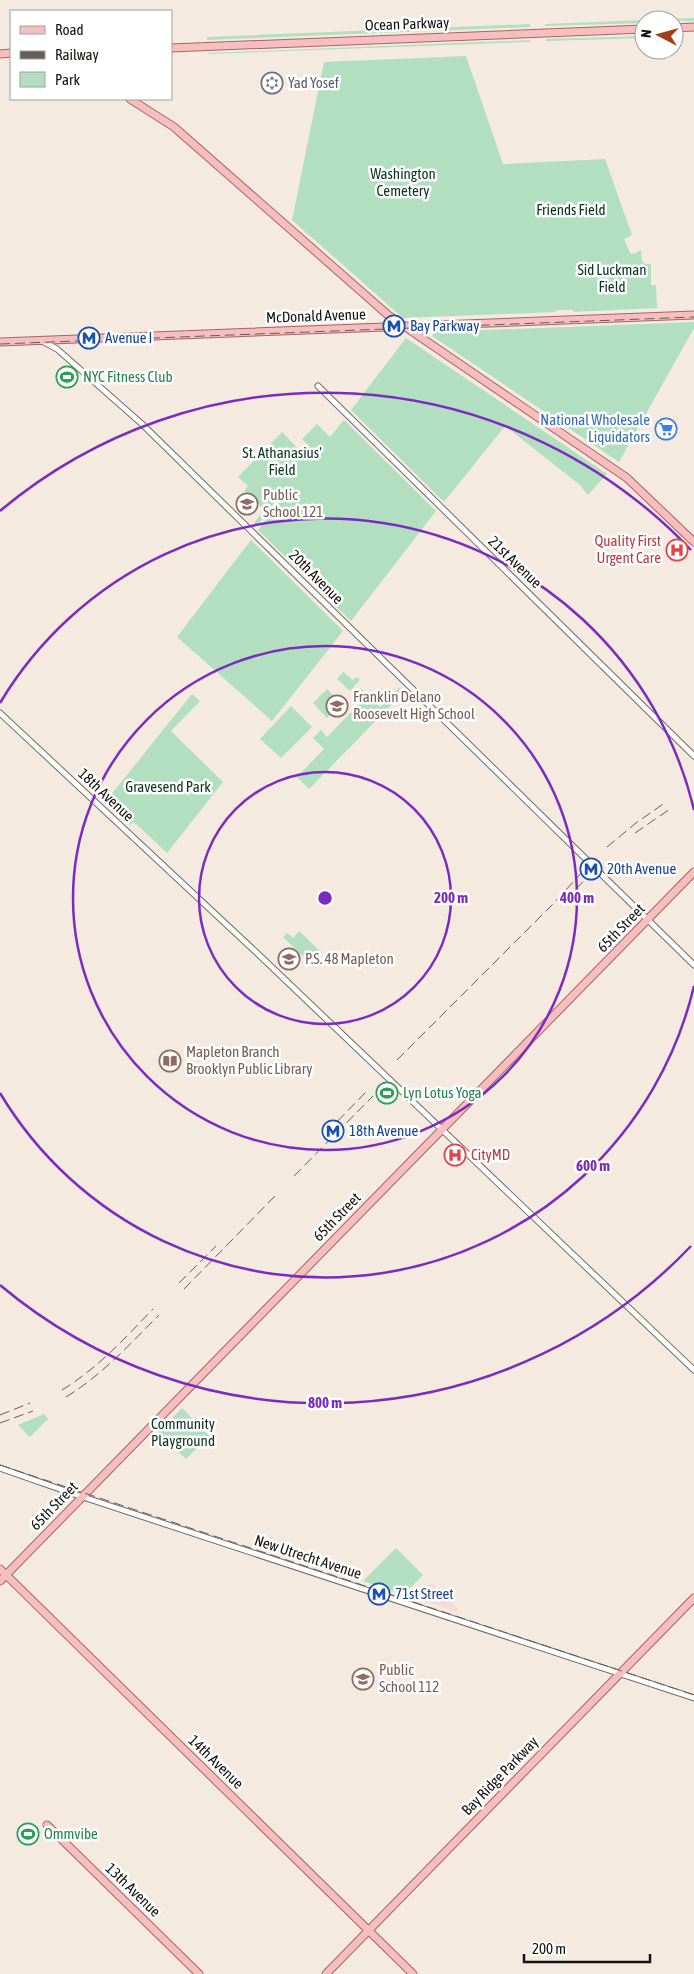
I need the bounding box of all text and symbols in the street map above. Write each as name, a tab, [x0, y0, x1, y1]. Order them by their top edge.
legend	[10, 10, 172, 100]
north arrow	[634, 10, 684, 60]
street label: Ocean Parkway	[364, 14, 449, 33]
text: Road	[55, 21, 84, 38]
text: N	[638, 29, 654, 39]
text: Railway	[55, 46, 99, 63]
text: Park	[55, 71, 80, 88]
synagogue icon: Yad Yosef	[260, 71, 284, 95]
place label: Yad Yosef	[288, 74, 339, 91]
park label: Washington Cemetery	[370, 165, 436, 199]
park label: Friends Field	[536, 201, 606, 218]
park label: Sid Luckman Field	[577, 261, 647, 295]
street label: McDonald Avenue	[266, 305, 366, 326]
metro station icon: Bay Parkway	[382, 314, 406, 338]
place label: Bay Parkway	[410, 317, 479, 334]
metro station icon: Avenue I	[77, 326, 101, 350]
place label: Avenue I	[105, 329, 152, 346]
sports icon: NYC Fitness Club	[55, 365, 79, 389]
place label: NYC Fitness Club	[83, 368, 173, 385]
place label: National Wholesale Liquidators	[540, 411, 650, 445]
supermarket icon: National Wholesale Liquidators	[654, 417, 678, 441]
park label: St. Athanasius' Field	[242, 444, 322, 478]
place label: Public School 121	[263, 486, 323, 520]
school or university icon: Public School 121	[235, 492, 259, 516]
street label: 21st Avenue	[485, 532, 546, 591]
place label: Quality First Urgent Care	[595, 532, 661, 566]
hospital icon: Quality First Urgent Care	[665, 538, 689, 562]
street label: 20th Avenue	[286, 546, 347, 607]
place label: Franklin Delano Roosevelt High School	[353, 688, 475, 722]
school or university icon: Franklin Delano Roosevelt High School	[325, 694, 349, 718]
street label: 18th Avenue	[75, 765, 138, 825]
park label: Gravesend Park	[125, 778, 211, 795]
metro station icon: 20th Avenue	[579, 857, 603, 881]
place label: 20th Avenue	[607, 860, 676, 877]
centre of rings	[316, 889, 334, 907]
text: 200 m	[434, 889, 468, 906]
text: 400 m	[559, 889, 594, 906]
street label: 65th Street	[593, 900, 648, 955]
school or university icon: P.S. 48 Mapleton	[277, 947, 301, 971]
place label: P.S. 48 Mapleton	[305, 950, 394, 967]
place label: Mapleton Branch Brooklyn Public Library	[186, 1043, 312, 1077]
library icon: Mapleton Branch Brooklyn Public Library	[158, 1049, 182, 1073]
sports icon: Lyn Lotus Yoga	[375, 1081, 399, 1105]
place label: Lyn Lotus Yoga	[403, 1084, 482, 1101]
metro station icon: 18th Avenue	[321, 1119, 345, 1143]
place label: 18th Avenue	[349, 1122, 418, 1139]
hospital icon: CityMD	[443, 1143, 467, 1167]
place label: CityMD	[471, 1146, 510, 1163]
text: 600 m	[576, 1157, 610, 1174]
street label: 65th Street	[309, 1189, 364, 1244]
text: 800 m	[308, 1394, 342, 1411]
park label: Community Playground	[151, 1415, 215, 1449]
street label: 65th Street	[26, 1478, 81, 1533]
street label: New Utrecht Avenue	[252, 1531, 364, 1582]
metro station icon: 71st Street	[367, 1582, 391, 1606]
place label: 71st Street	[395, 1585, 454, 1602]
place label: Public School 112	[379, 1661, 439, 1695]
school or university icon: Public School 112	[351, 1667, 375, 1691]
street label: 14th Avenue	[186, 1731, 247, 1792]
street label: Bay Ridge Parkway	[458, 1733, 541, 1818]
sports icon: Ommvibe	[16, 1822, 40, 1846]
place label: Ommvibe	[44, 1825, 98, 1842]
street label: 13th Avenue	[103, 1859, 164, 1920]
scale bar	[524, 1932, 650, 1964]
text: 200 m	[532, 1940, 566, 1957]

